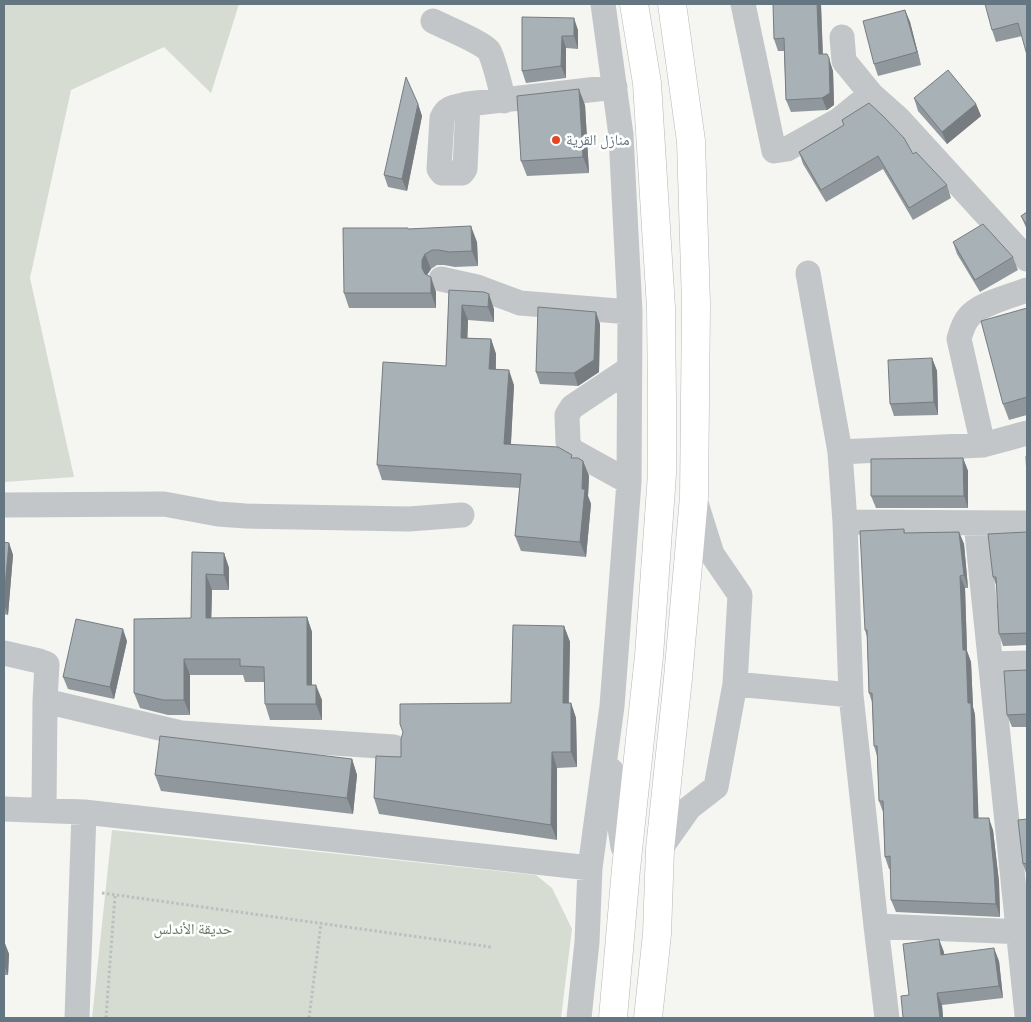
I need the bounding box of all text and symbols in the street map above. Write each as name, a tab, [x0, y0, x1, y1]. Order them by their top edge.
place label: منازل القرية	[566, 131, 630, 150]
marker: منازل القرية	[550, 134, 562, 146]
park label: حديقة الأندلس	[154, 920, 233, 939]

